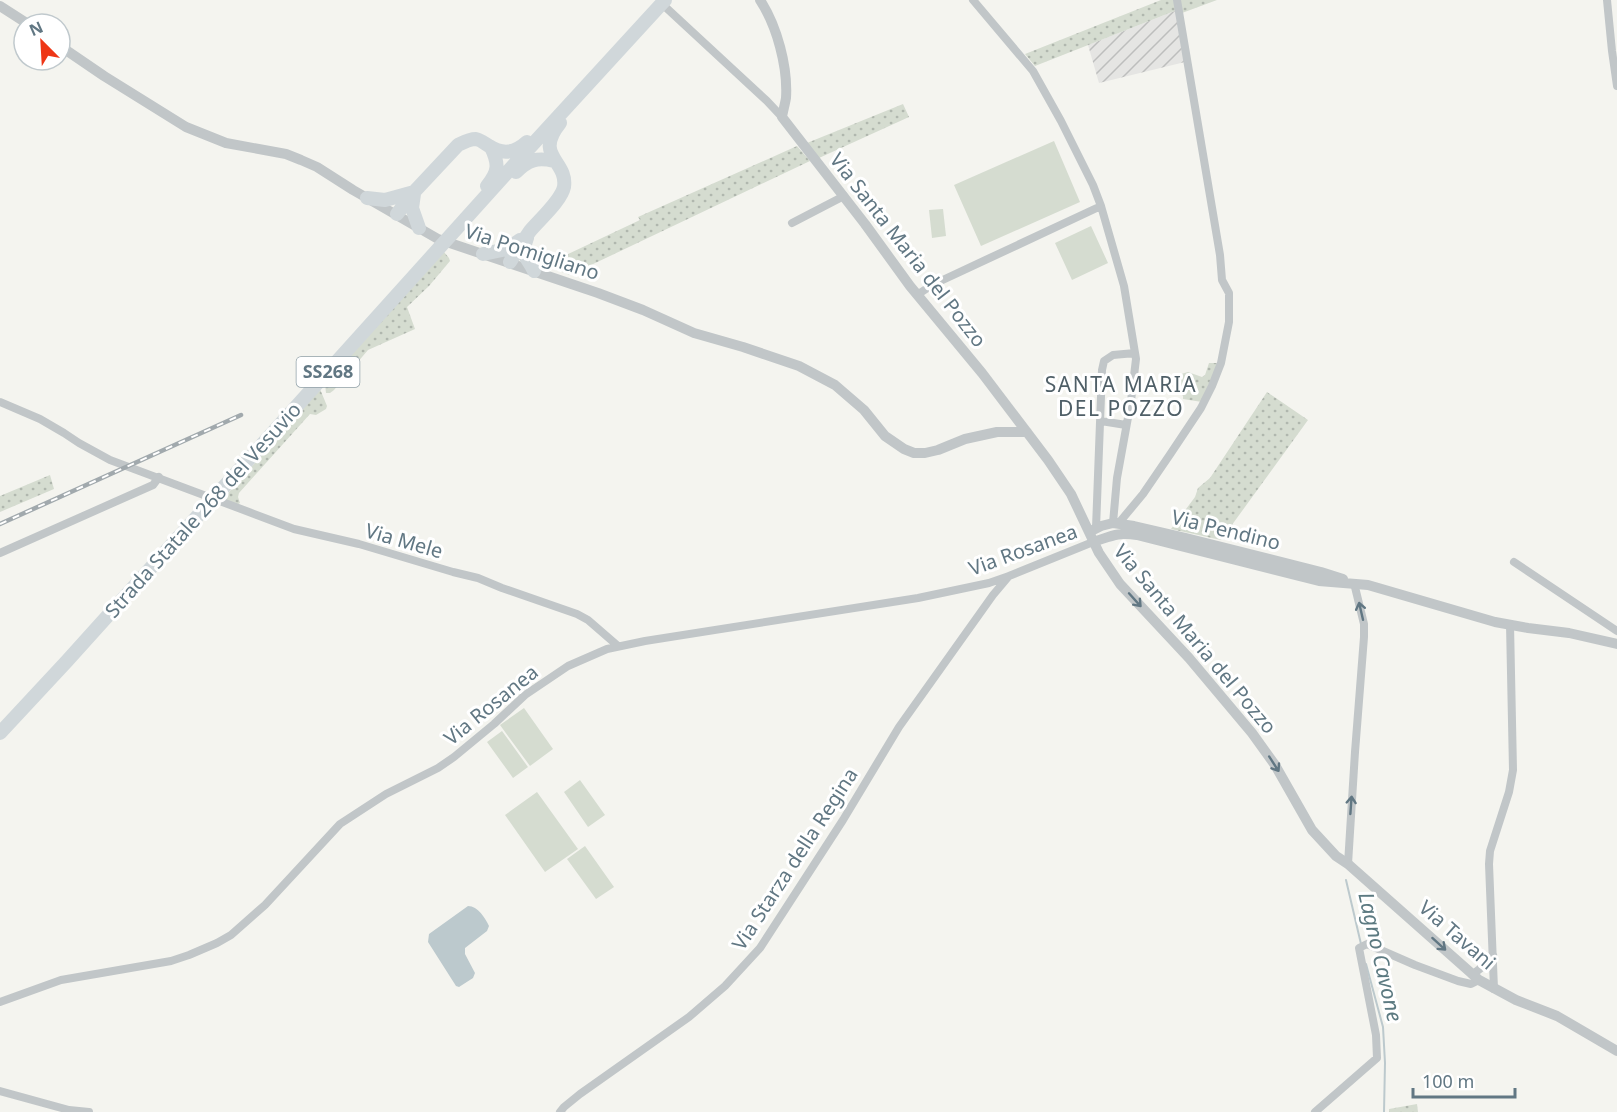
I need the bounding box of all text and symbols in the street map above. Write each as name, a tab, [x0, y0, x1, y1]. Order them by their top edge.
north arrow	[12, 12, 72, 72]
text: N	[25, 16, 46, 41]
street label: Via Santa Maria del Pozzo	[824, 147, 993, 352]
street label: Via Pomigliano	[461, 217, 603, 286]
road number: SS268	[296, 357, 360, 387]
district label: SANTA MARIA DEL POZZO	[1045, 370, 1197, 422]
street label: Strada Statale 268 del Vesuvio	[99, 396, 307, 623]
street label: Via Pendino	[1169, 503, 1283, 556]
street label: Via Mele	[362, 517, 446, 564]
street label: Via Rosanea	[965, 517, 1081, 582]
street label: Via Santa Maria del Pozzo	[1108, 538, 1283, 739]
one-way arrow	[1128, 592, 1142, 607]
one-way arrow	[1354, 602, 1366, 621]
street label: Via Rosanea	[438, 658, 543, 751]
one-way arrow	[1269, 755, 1281, 772]
street label: Via Starza della Regina	[725, 762, 864, 955]
one-way arrow	[1346, 796, 1357, 816]
water label: Lagno Cavone	[1352, 889, 1409, 1024]
street label: Via Tavani	[1413, 894, 1501, 975]
one-way arrow	[1431, 937, 1446, 951]
scale bar	[1413, 1061, 1515, 1099]
text: 100 m	[1422, 1069, 1474, 1093]

